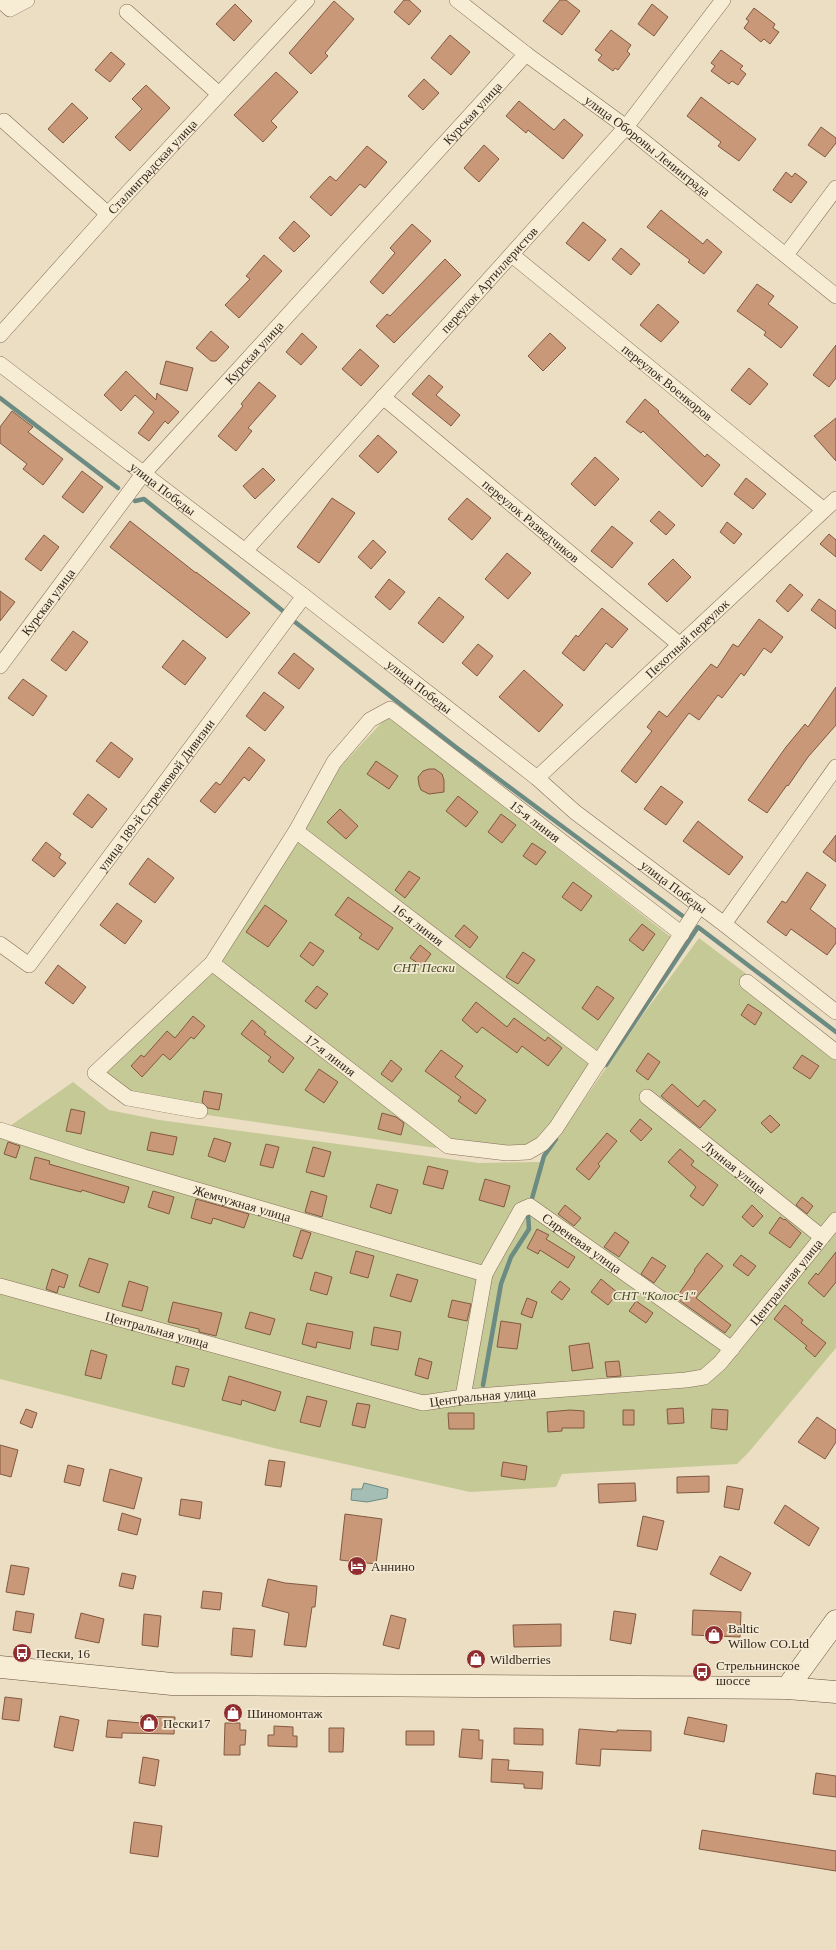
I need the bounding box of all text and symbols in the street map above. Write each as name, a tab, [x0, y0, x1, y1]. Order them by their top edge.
street label: Курская улица	[440, 78, 505, 148]
street label: улица Обороны Ленинграда	[582, 92, 714, 200]
street label: Сталинградская улица	[104, 116, 200, 217]
street label: переулок Артиллеристов	[437, 223, 541, 336]
street label: Курская улица	[221, 318, 286, 387]
street label: переулок Военкоров	[619, 341, 716, 424]
street label: улица Победы	[127, 459, 199, 518]
street label: переулок Разведчиков	[480, 476, 583, 565]
street label: Курская улица	[18, 565, 78, 638]
street label: Пехотный переулок	[642, 595, 732, 681]
street label: улица Победы	[384, 656, 455, 717]
street label: улица 189-й Стрелковой Дивизии	[94, 716, 217, 874]
street label: 15-я линия	[507, 797, 564, 845]
street label: улица Победы	[638, 857, 710, 916]
street label: 16-я линия	[390, 900, 447, 949]
park label: СНТ Пески	[393, 960, 455, 975]
street label: 17-я линия	[302, 1031, 359, 1079]
street label: Лунная улица	[700, 1137, 769, 1197]
street label: Жемчужная улица	[192, 1182, 293, 1225]
street label: Сиреневая улица	[539, 1210, 625, 1276]
street label: Центральная улица	[746, 1235, 825, 1328]
park label: СНТ "Колос-1"	[613, 1288, 696, 1303]
street label: Центральная улица	[104, 1308, 211, 1351]
street label: Центральная улица	[428, 1384, 537, 1409]
hotel icon: Аннино	[346, 1555, 368, 1577]
place label: Аннино	[371, 1559, 415, 1574]
place label: Baltic Willow CO.Ltd	[728, 1621, 810, 1651]
shop icon: Baltic Willow CO.Ltd	[703, 1624, 725, 1646]
bus stop icon: Пески, 16	[11, 1642, 33, 1664]
place label: Пески, 16	[36, 1646, 91, 1661]
shop icon: Wildberries	[465, 1648, 487, 1670]
place label: Wildberries	[490, 1652, 551, 1667]
place label: Стрельнинское шоссе	[716, 1658, 800, 1688]
bus stop icon: Стрельнинское шоссе	[691, 1661, 713, 1683]
shop icon: Шиномонтаж	[222, 1702, 244, 1724]
place label: Шиномонтаж	[247, 1706, 324, 1721]
shop icon: Пески17	[138, 1712, 160, 1734]
place label: Пески17	[163, 1716, 211, 1731]

